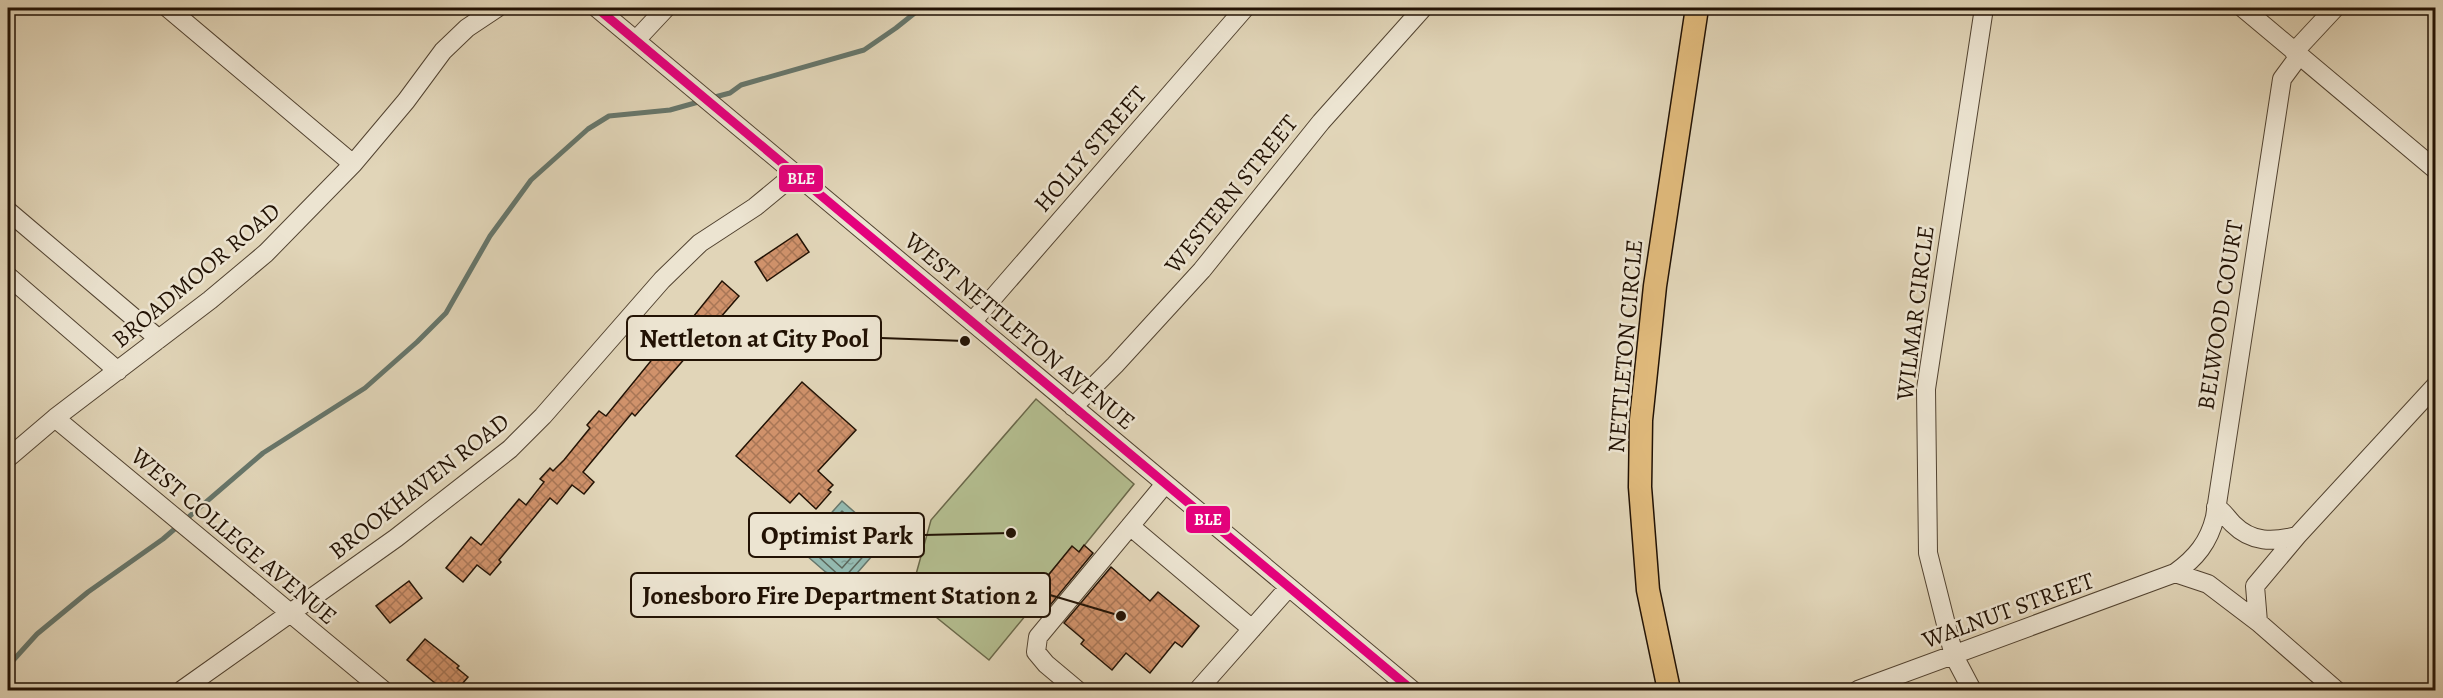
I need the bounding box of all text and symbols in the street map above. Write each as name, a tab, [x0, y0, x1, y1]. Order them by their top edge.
street label: HOLLY STREET	[1026, 79, 1154, 219]
street label: WESTERN STREET	[1157, 108, 1305, 281]
line badge: BLE	[778, 164, 824, 193]
text: BLE	[787, 168, 815, 190]
street label: BROADMOOR ROAD	[105, 195, 287, 355]
street label: BELWOOD COURT	[2189, 218, 2251, 412]
street label: WEST NETTLETON AVENUE	[897, 224, 1142, 437]
street label: WILMAR CIRCLE	[1888, 224, 1942, 403]
street label: NETTLETON CIRCLE	[1600, 238, 1650, 454]
callout: Nettleton at City Pool	[627, 316, 881, 360]
text: Nettleton at City Pool	[639, 321, 869, 356]
street label: BROOKHAVEN ROAD	[322, 406, 516, 566]
street label: WEST COLLEGE AVENUE	[123, 439, 344, 632]
line badge: BLE	[1185, 505, 1231, 534]
text: BLE	[1194, 509, 1222, 531]
callout: Optimist Park	[749, 513, 924, 557]
text: Optimist Park	[761, 518, 913, 553]
street label: WALNUT STREET	[1917, 564, 2098, 656]
callout: Jonesboro Fire Department Station 2	[631, 573, 1050, 617]
text: Jonesboro Fire Department Station 2	[642, 578, 1038, 613]

